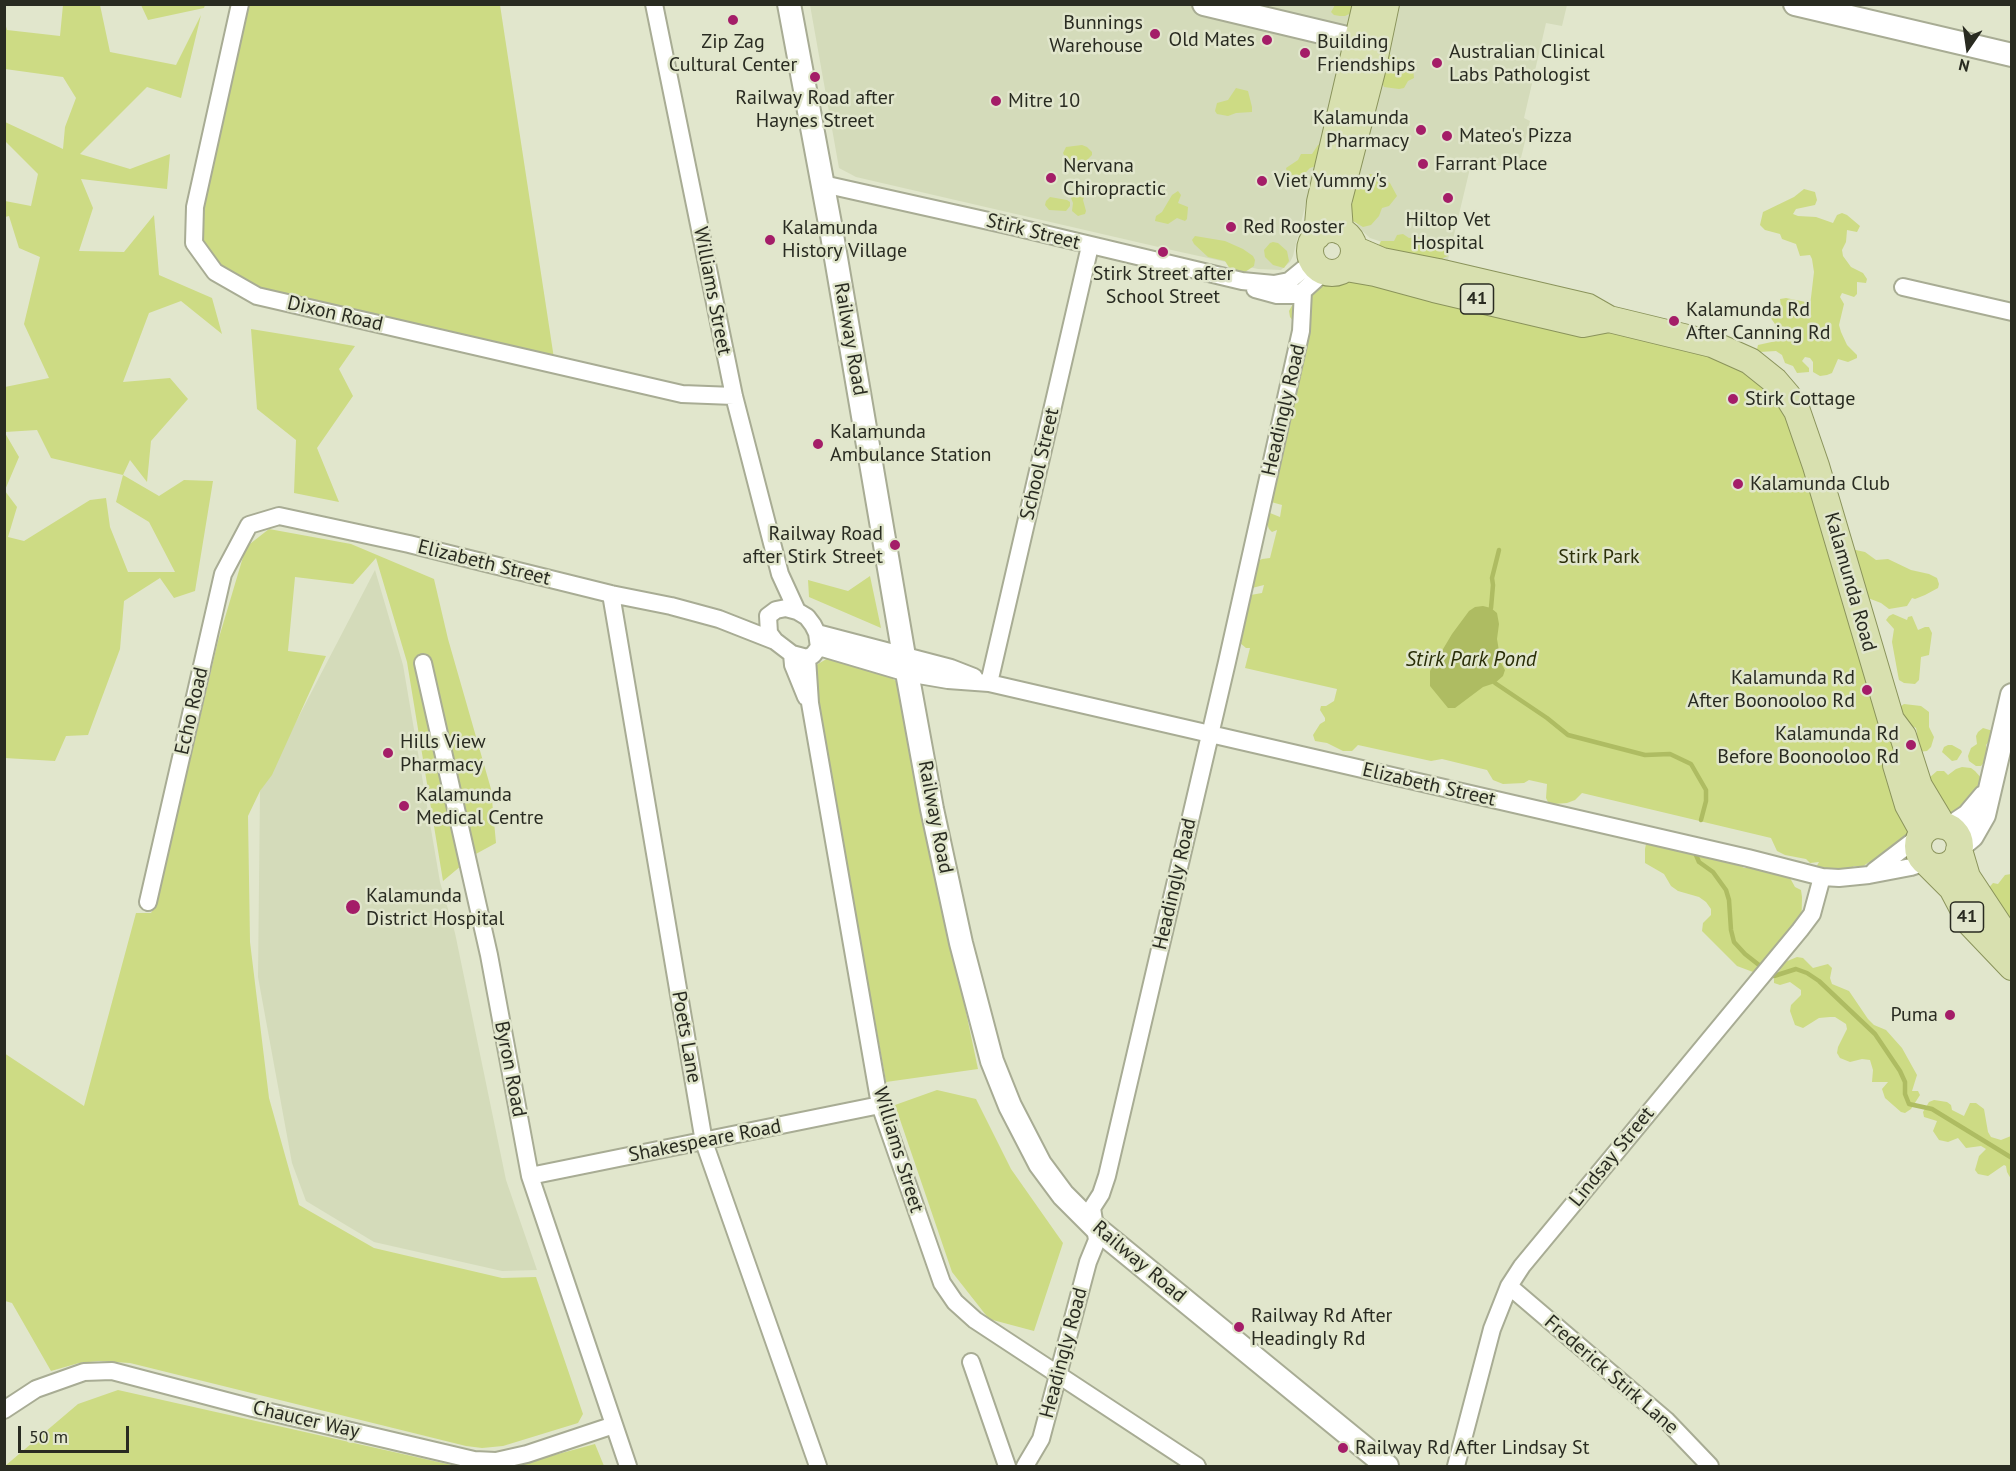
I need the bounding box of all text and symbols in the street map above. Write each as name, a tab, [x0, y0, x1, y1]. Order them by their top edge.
place label: Bunnings Warehouse	[1049, 11, 1143, 58]
marker: Zip Zag Cultural Center	[726, 13, 740, 27]
north arrow	[1938, 18, 1998, 78]
marker: Bunnings Warehouse	[1148, 27, 1162, 41]
place label: Old Mates	[1169, 28, 1255, 52]
place label: Zip Zag Cultural Center	[669, 30, 797, 77]
place label: Building Friendships	[1317, 30, 1415, 77]
marker: Old Mates	[1260, 33, 1274, 47]
place label: Australian Clinical Labs Pathologist	[1449, 40, 1604, 87]
marker: Building Friendships	[1298, 46, 1312, 60]
text: N	[1957, 55, 1971, 76]
marker: Australian Clinical Labs Pathologist	[1430, 56, 1444, 70]
marker: Railway Road after Haynes Street	[808, 70, 822, 84]
place label: Railway Road after Haynes Street	[735, 86, 895, 133]
place label: Mitre 10	[1008, 89, 1080, 113]
marker: Mitre 10	[989, 94, 1003, 108]
place label: Kalamunda Pharmacy	[1313, 106, 1409, 153]
marker: Kalamunda Pharmacy	[1414, 123, 1428, 137]
place label: Mateo's Pizza	[1459, 124, 1572, 148]
marker: Mateo's Pizza	[1440, 129, 1454, 143]
place label: Farrant Place	[1435, 152, 1547, 176]
place label: Nervana Chiropractic	[1063, 154, 1166, 201]
marker: Farrant Place	[1416, 157, 1430, 171]
place label: Viet Yummy's	[1274, 169, 1387, 193]
marker: Nervana Chiropractic	[1044, 171, 1058, 185]
marker: Viet Yummy's	[1255, 174, 1269, 188]
marker: Hiltop Vet Hospital	[1441, 191, 1455, 205]
place label: Hiltop Vet Hospital	[1405, 208, 1491, 255]
street label: Stirk Street	[984, 209, 1082, 255]
place label: Red Rooster	[1243, 215, 1345, 239]
place label: Kalamunda History Village	[782, 216, 907, 263]
marker: Red Rooster	[1224, 220, 1238, 234]
street label: Williams Street	[688, 225, 736, 357]
marker: Kalamunda History Village	[763, 233, 777, 247]
marker: Stirk Street after School Street	[1156, 245, 1170, 259]
place label: Stirk Street after School Street	[1093, 262, 1233, 309]
street label: Railway Road	[828, 281, 872, 397]
road number: 41	[1460, 284, 1494, 314]
street label: Dixon Road	[285, 291, 385, 337]
place label: Kalamunda Rd After Canning Rd	[1686, 298, 1831, 345]
marker: Kalamunda Rd After Canning Rd	[1667, 314, 1681, 328]
street label: Headingly Road	[1257, 342, 1311, 478]
place label: Stirk Cottage	[1745, 387, 1855, 411]
marker: Stirk Cottage	[1726, 392, 1740, 406]
street label: School Street	[1015, 406, 1065, 522]
place label: Kalamunda Ambulance Station	[830, 420, 991, 467]
marker: Kalamunda Ambulance Station	[811, 437, 825, 451]
place label: Kalamunda Club	[1750, 472, 1890, 496]
marker: Kalamunda Club	[1731, 477, 1745, 491]
street label: Kalamunda Road	[1819, 510, 1881, 654]
place label: Railway Road after Stirk Street	[743, 522, 883, 569]
street label: Elizabeth Street	[415, 535, 553, 591]
marker: Railway Road after Stirk Street	[888, 538, 902, 552]
park label: Stirk Park	[1558, 545, 1640, 569]
water label: Stirk Park Pond	[1405, 647, 1537, 673]
street label: Echo Road	[170, 665, 214, 757]
place label: Kalamunda Rd After Boonooloo Rd	[1688, 666, 1855, 713]
marker: Kalamunda Rd After Boonooloo Rd	[1860, 683, 1874, 697]
place label: Kalamunda Rd Before Boonooloo Rd	[1717, 722, 1899, 769]
place label: Hills View Pharmacy	[400, 730, 486, 777]
marker: Kalamunda Rd Before Boonooloo Rd	[1904, 738, 1918, 752]
marker: Hills View Pharmacy	[381, 746, 395, 760]
street label: Elizabeth Street	[1360, 758, 1498, 812]
street label: Railway Road	[912, 759, 958, 875]
place label: Kalamunda Medical Centre	[416, 783, 544, 830]
marker: Kalamunda Medical Centre	[397, 799, 411, 813]
street label: Headingly Road	[1148, 816, 1202, 952]
place label: Kalamunda District Hospital	[366, 884, 504, 931]
marker: Kalamunda District Hospital	[344, 898, 362, 916]
road number: 41	[1950, 902, 1984, 932]
street label: Poets Lane	[666, 989, 706, 1085]
place label: Puma	[1891, 1003, 1938, 1027]
marker: Puma	[1943, 1008, 1957, 1022]
street label: Byron Road	[489, 1019, 531, 1119]
street label: Williams Street	[868, 1084, 928, 1216]
street label: Lindsay Street	[1564, 1102, 1660, 1212]
street label: Shakespeare Road	[627, 1114, 783, 1168]
street label: Railway Road	[1087, 1216, 1191, 1308]
street label: Headingly Road	[1035, 1285, 1093, 1421]
place label: Railway Rd After Headingly Rd	[1251, 1304, 1392, 1351]
street label: Frederick Stirk Lane	[1539, 1310, 1683, 1440]
marker: Railway Rd After Headingly Rd	[1232, 1320, 1246, 1334]
street label: Chaucer Way	[250, 1396, 362, 1444]
scale bar	[21, 1414, 132, 1452]
text: 50 m	[29, 1425, 68, 1448]
place label: Railway Rd After Lindsay St	[1355, 1436, 1590, 1460]
marker: Railway Rd After Lindsay St	[1336, 1441, 1350, 1455]

